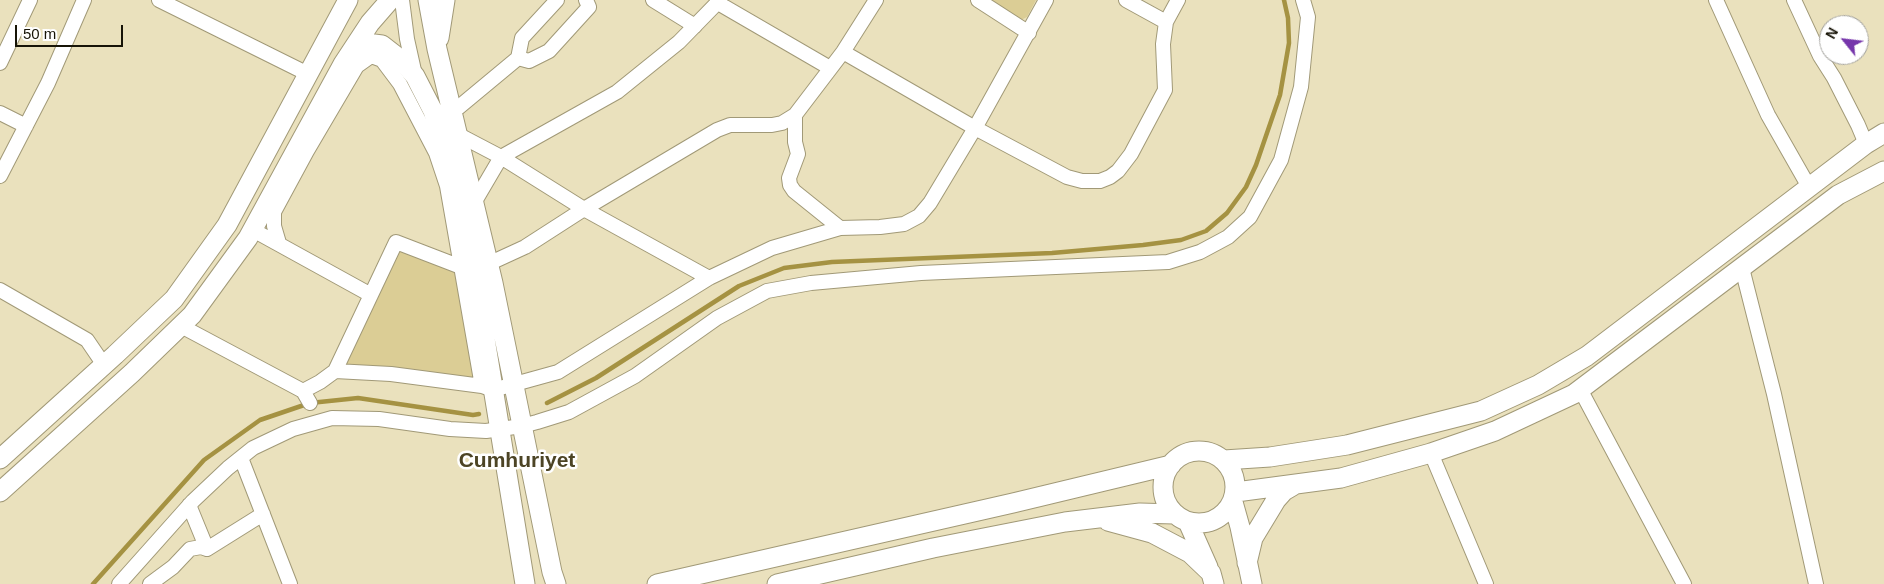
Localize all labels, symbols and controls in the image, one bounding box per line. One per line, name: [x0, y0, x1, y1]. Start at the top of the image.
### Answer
scale bar: [18, 15, 125, 47]
north arrow: [1819, 15, 1869, 65]
text: 50 m: [23, 25, 56, 42]
text: N: [1822, 25, 1841, 42]
district label: Cumhuriyet: [459, 448, 575, 474]

